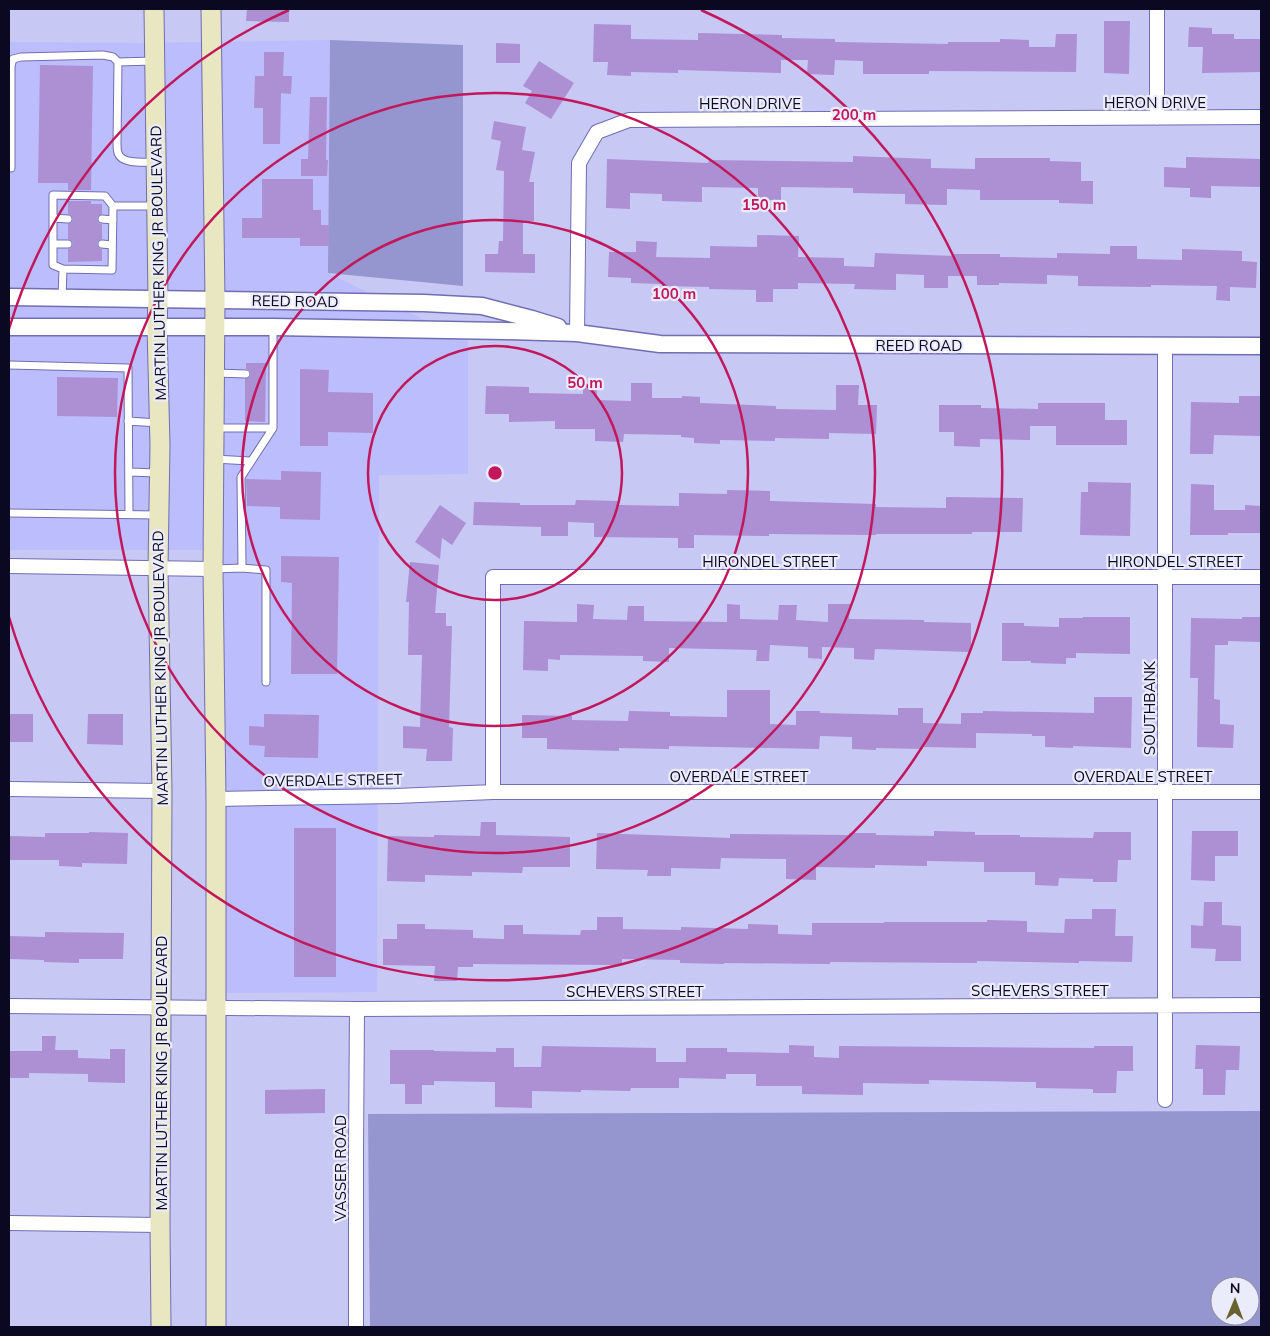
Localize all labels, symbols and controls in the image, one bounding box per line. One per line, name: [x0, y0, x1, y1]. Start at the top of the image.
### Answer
street label: HERON DRIVE: [1104, 93, 1206, 112]
street label: HERON DRIVE: [699, 94, 801, 113]
text: 200 m: [832, 105, 876, 124]
street label: MARTIN LUTHER KING JR BOULEVARD: [146, 125, 170, 401]
text: 150 m: [742, 195, 786, 214]
text: 100 m: [652, 284, 696, 303]
street label: REED ROAD: [251, 291, 339, 311]
street label: REED ROAD: [875, 336, 963, 355]
text: 50 m: [567, 373, 603, 392]
centre of rings: [486, 464, 504, 482]
street label: MARTIN LUTHER KING JR BOULEVARD: [148, 530, 172, 806]
street label: HIRONDEL STREET: [702, 552, 838, 571]
street label: HIRONDEL STREET: [1107, 552, 1243, 571]
street label: SOUTHBANK: [1140, 660, 1159, 755]
street label: OVERDALE STREET: [669, 767, 809, 786]
street label: OVERDALE STREET: [1073, 767, 1213, 786]
street label: OVERDALE STREET: [263, 769, 403, 791]
street label: MARTIN LUTHER KING JR BOULEVARD: [152, 935, 171, 1211]
street label: SCHEVERS STREET: [971, 981, 1109, 1000]
street label: SCHEVERS STREET: [566, 982, 704, 1001]
street label: VASSER ROAD: [331, 1115, 350, 1221]
north arrow: [1210, 1276, 1260, 1326]
text: N: [1230, 1279, 1241, 1297]

